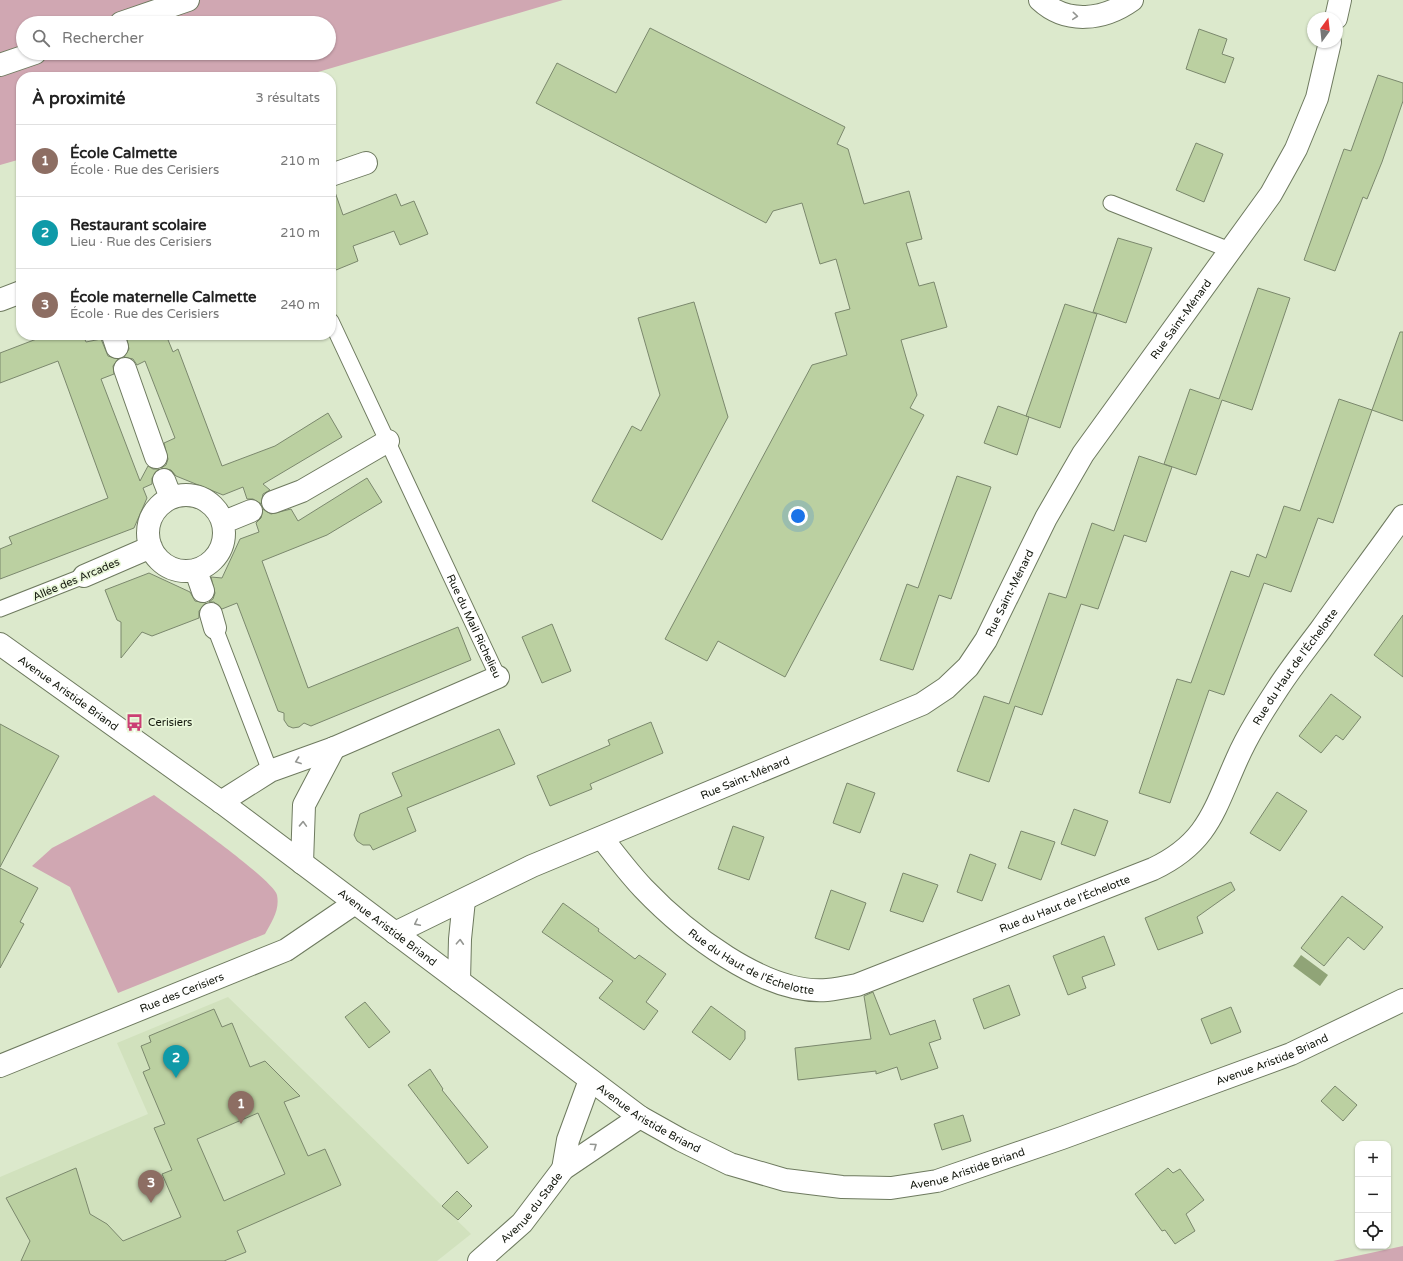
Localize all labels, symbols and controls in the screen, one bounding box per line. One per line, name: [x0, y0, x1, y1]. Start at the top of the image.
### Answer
one-way arrow: [1072, 11, 1078, 20]
north arrow: [1307, 12, 1343, 48]
search box: [16, 16, 336, 60]
icon: search: [30, 27, 52, 49]
text: Rechercher: [62, 29, 144, 47]
text: À proximité: [32, 88, 125, 109]
text: 3 résultats: [256, 90, 320, 106]
text: École Calmette: [70, 144, 177, 162]
text: 1: [41, 153, 49, 169]
text: 210 m: [280, 153, 320, 169]
text: École · Rue des Cerisiers: [70, 162, 219, 178]
text: Restaurant scolaire: [70, 216, 206, 234]
text: 2: [41, 225, 49, 241]
text: 210 m: [280, 225, 320, 241]
text: Lieu · Rue des Cerisiers: [70, 234, 212, 250]
street label: Rue Saint-Ménard: [1148, 277, 1214, 362]
text: École maternelle Calmette: [70, 288, 257, 306]
text: 3: [41, 297, 49, 313]
text: 240 m: [280, 297, 320, 313]
text: École · Rue des Cerisiers: [70, 306, 219, 322]
your location: [788, 506, 808, 526]
street label: Rue Saint-Ménard: [983, 547, 1036, 639]
street label: Allée des Arcades: [31, 555, 122, 604]
street label: Rue du Mail Richelieu: [444, 572, 504, 680]
street label: Rue du Haut de l'Échelotte: [1250, 606, 1341, 728]
street label: Avenue Aristide Briand: [15, 653, 121, 733]
bus stop icon: Cerisiers: [125, 712, 145, 732]
place label: Cerisiers: [148, 716, 192, 729]
street label: Rue Saint-Ménard: [699, 754, 792, 802]
one-way arrow: [294, 756, 301, 764]
one-way arrow: [299, 821, 307, 827]
street label: Rue du Haut de l'Échelotte: [997, 873, 1132, 936]
street label: Avenue Aristide Briand: [335, 886, 439, 969]
one-way arrow: [414, 918, 421, 925]
street label: Rue du Haut de l'Échelotte: [686, 926, 815, 997]
one-way arrow: [455, 939, 464, 945]
street label: Rue des Cerisiers: [138, 970, 226, 1016]
street label: Avenue Aristide Briand: [1214, 1031, 1330, 1088]
pin: 2: [163, 1045, 189, 1078]
street label: Avenue Aristide Briand: [594, 1081, 703, 1156]
pin: 1: [228, 1091, 254, 1124]
map controls: [1355, 1141, 1391, 1249]
button: +: [1355, 1141, 1391, 1177]
one-way arrow: [590, 1144, 597, 1151]
street label: Avenue Aristide Briand: [909, 1145, 1027, 1192]
pin: 3: [138, 1170, 164, 1203]
street label: Avenue du Stade: [498, 1170, 565, 1246]
button: −: [1355, 1177, 1391, 1213]
button: locate: [1355, 1213, 1391, 1249]

